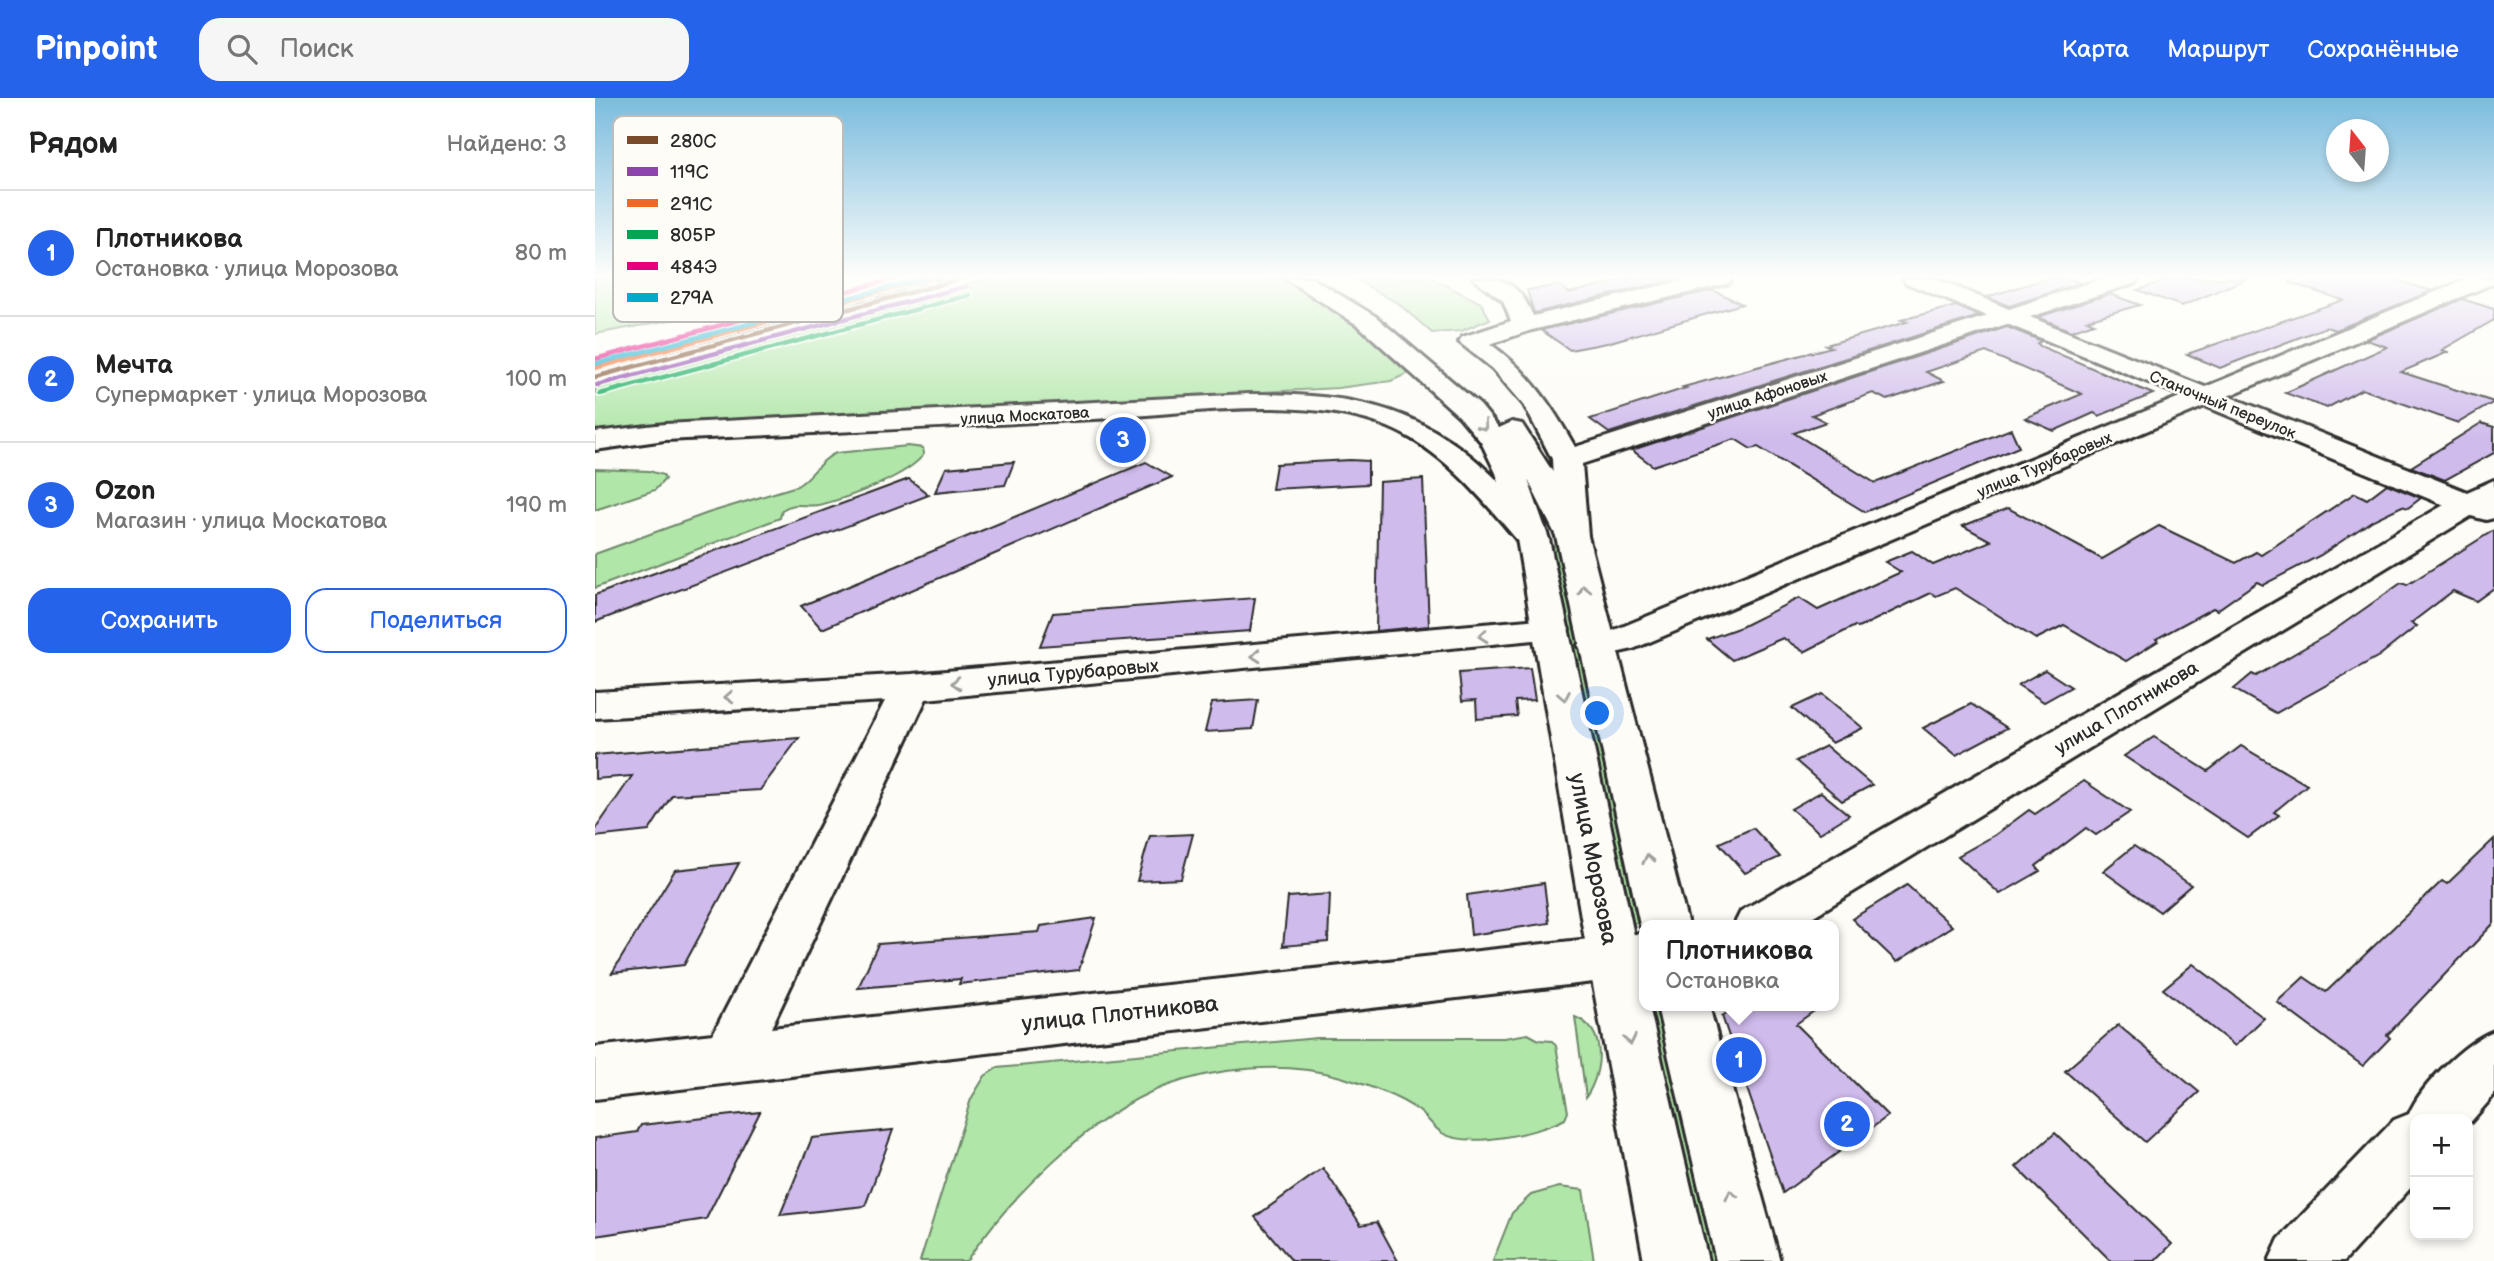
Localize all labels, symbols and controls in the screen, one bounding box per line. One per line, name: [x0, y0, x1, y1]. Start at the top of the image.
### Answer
search box: [199, 18, 689, 81]
text: Pinpoint: [35, 29, 157, 69]
icon: search: [223, 30, 261, 68]
text: Поиск: [279, 34, 354, 65]
text: Карта: [2062, 35, 2129, 64]
text: Маршрут: [2167, 35, 2269, 64]
text: Сохранённые: [2307, 35, 2459, 64]
legend: [613, 116, 843, 322]
north arrow: [2326, 119, 2389, 182]
text: Рядом: [28, 126, 118, 162]
text: Найдено: 3: [446, 130, 567, 158]
text: 280С: [670, 130, 716, 153]
text: 119С: [670, 161, 709, 184]
text: 291С: [670, 193, 713, 216]
text: Плотникова: [95, 224, 242, 255]
text: 805Р: [670, 224, 715, 247]
text: 1: [46, 239, 56, 267]
text: 80 m: [515, 239, 567, 267]
text: Остановка · улица Морозова: [95, 255, 399, 283]
text: 484Э: [670, 256, 717, 279]
text: 279А: [670, 287, 714, 310]
text: Мечта: [95, 350, 173, 381]
text: 2: [44, 365, 58, 393]
text: 100 m: [506, 365, 567, 393]
street label: улица Афоновых: [1705, 367, 1830, 424]
street label: Станочный переулок: [2146, 367, 2299, 444]
text: Супермаркет · улица Морозова: [95, 381, 427, 409]
street label: улица Москатова: [960, 404, 1091, 429]
pin: 3: [1100, 414, 1146, 466]
one-way arrow: [1475, 418, 1487, 431]
street label: улица Турубаровых: [1974, 428, 2115, 502]
text: Ozon: [95, 476, 156, 507]
text: 3: [44, 491, 58, 519]
text: 190 m: [506, 491, 567, 519]
text: Магазин · улица Москатова: [95, 507, 387, 535]
one-way arrow: [1578, 584, 1592, 596]
button: Сохранить: [28, 588, 291, 653]
button: Поделиться: [305, 588, 567, 653]
one-way arrow: [1477, 628, 1489, 643]
one-way arrow: [1250, 648, 1261, 663]
street label: улица Турубаровых: [987, 655, 1160, 692]
street label: улица Плотникова: [2051, 656, 2203, 760]
one-way arrow: [951, 675, 962, 690]
one-way arrow: [724, 689, 735, 704]
one-way arrow: [1555, 690, 1570, 702]
your location: [1580, 696, 1614, 730]
street label: улица Морозова: [1563, 771, 1623, 948]
one-way arrow: [1642, 853, 1656, 865]
popup: [1639, 920, 1839, 1011]
text: Плотникова: [1665, 936, 1813, 967]
text: Остановка: [1665, 967, 1780, 995]
street label: улица Плотникова: [1020, 990, 1220, 1038]
one-way arrow: [1622, 1034, 1637, 1046]
pin: 1: [1716, 1034, 1762, 1086]
pin: 2: [1824, 1098, 1870, 1150]
map controls: [2410, 1114, 2473, 1240]
button: +: [2410, 1114, 2473, 1177]
button: −: [2410, 1177, 2473, 1240]
one-way arrow: [1725, 1189, 1739, 1201]

